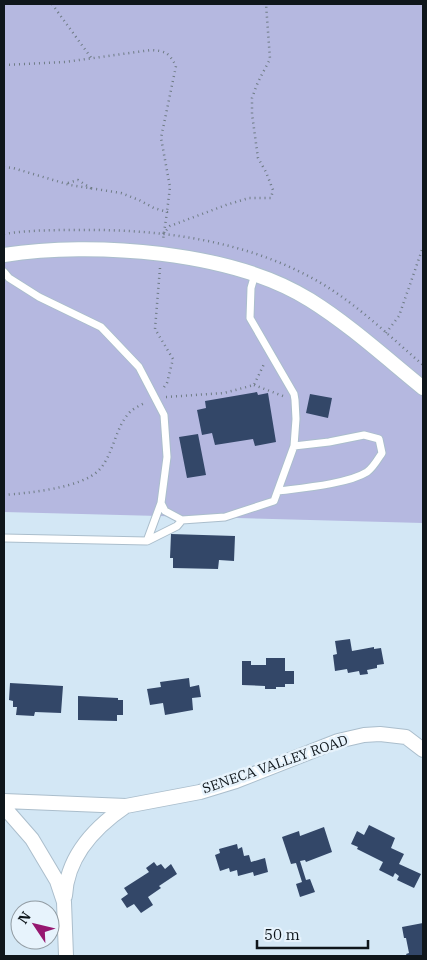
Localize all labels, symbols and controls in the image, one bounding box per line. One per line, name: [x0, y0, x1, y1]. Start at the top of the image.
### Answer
street label: SENECA VALLEY ROAD: [200, 731, 350, 797]
north arrow: [10, 900, 60, 950]
text: N: [14, 908, 35, 927]
scale bar: [257, 918, 368, 950]
text: 50 m: [264, 925, 300, 944]

